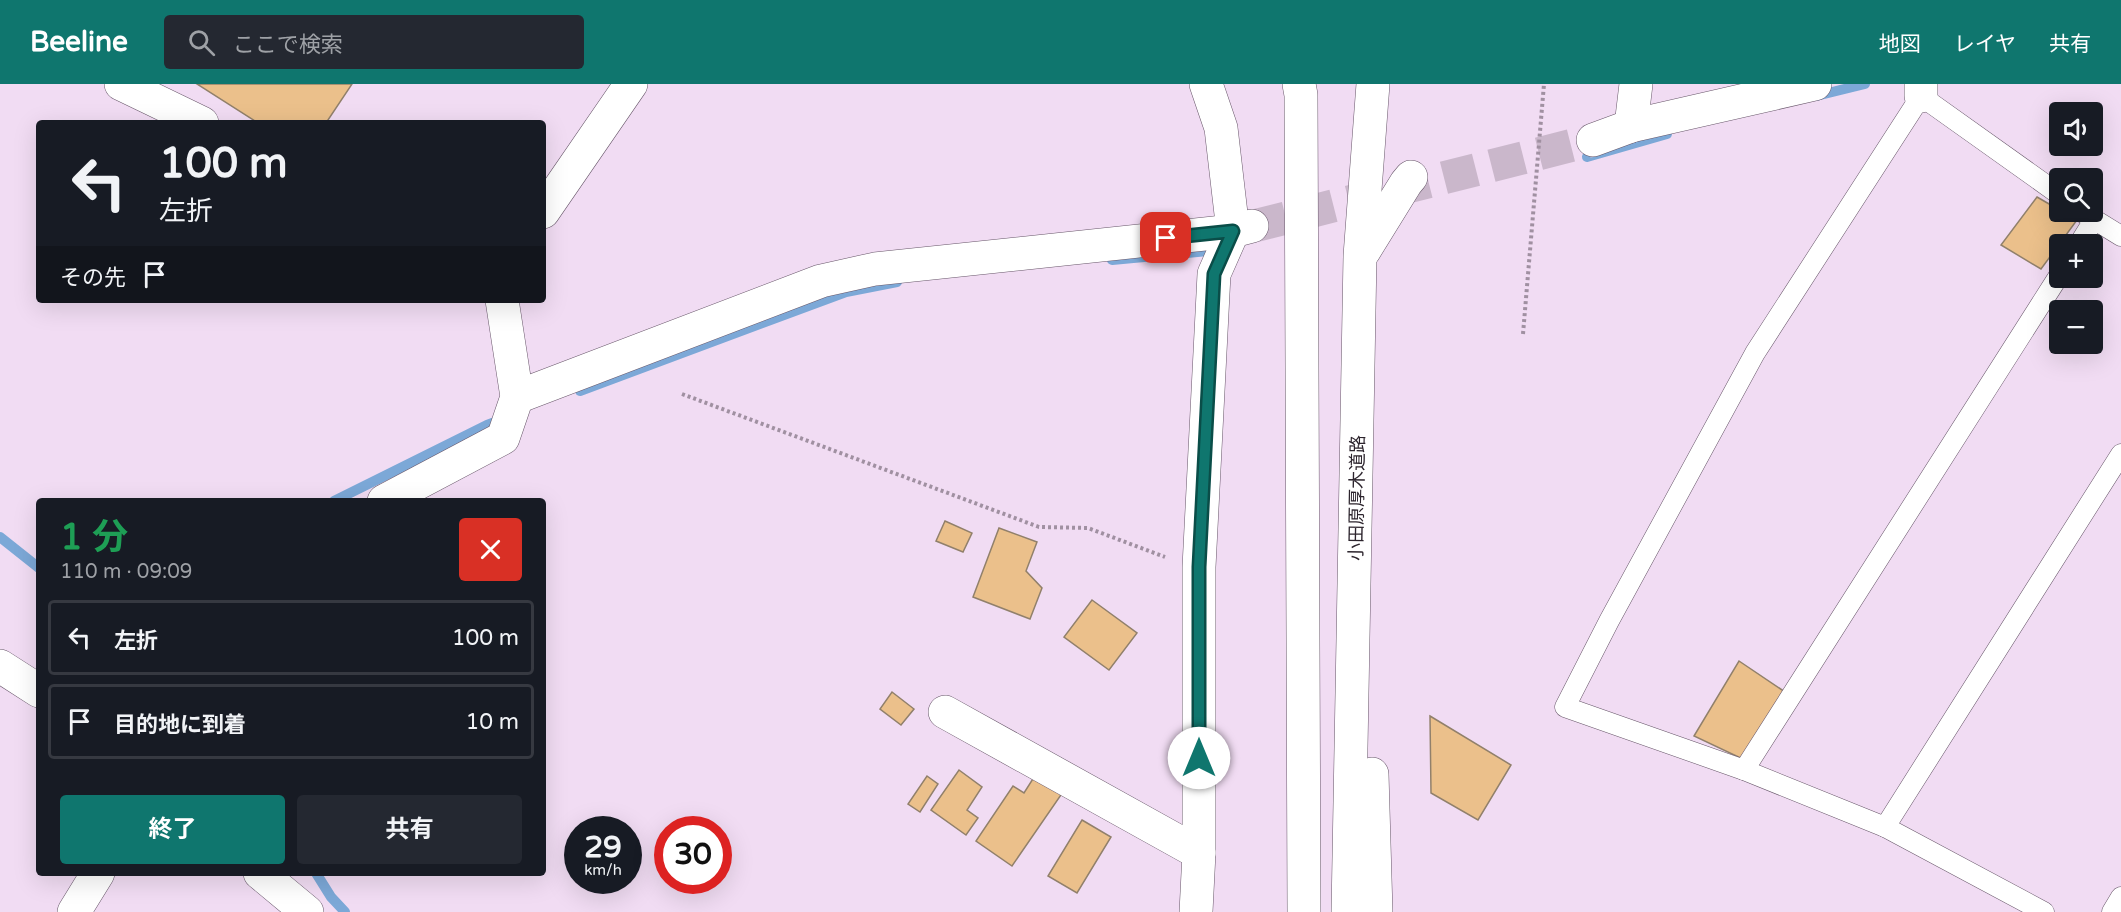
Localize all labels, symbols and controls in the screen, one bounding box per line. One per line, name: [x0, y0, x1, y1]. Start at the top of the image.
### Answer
search box: [164, 15, 584, 69]
text: Beeline: [30, 25, 128, 59]
icon: search: [185, 26, 218, 59]
text: ここで検索: [233, 32, 343, 58]
text: 地図: [1879, 32, 1921, 57]
text: レイヤ: [1954, 32, 2016, 57]
text: 共有: [2049, 32, 2091, 57]
map controls: [2049, 102, 2103, 354]
button: sound: [2049, 102, 2103, 156]
text: 100 m: [159, 138, 288, 189]
icon: left: [60, 144, 138, 222]
button: search: [2049, 168, 2103, 222]
text: 左折: [159, 195, 213, 228]
pin: [1140, 212, 1191, 263]
icon: arrive: [1149, 221, 1182, 254]
button: +: [2049, 234, 2103, 288]
icon: arrive: [138, 258, 171, 291]
text: その先: [60, 265, 126, 291]
button: −: [2049, 300, 2103, 354]
street label: 小田原厚木道路: [1345, 435, 1369, 561]
text: 1 分: [60, 516, 128, 559]
button: close: [459, 518, 522, 581]
text: 110 m · 09:09: [60, 560, 192, 584]
icon: left: [63, 621, 96, 654]
text: 100 m: [452, 625, 519, 651]
text: 左折: [114, 628, 158, 654]
icon: arrive: [63, 705, 96, 738]
text: 10 m: [465, 709, 519, 735]
text: 目的地に到着: [114, 712, 246, 738]
position arrow: [1167, 726, 1231, 790]
button: 終了: [60, 795, 285, 864]
button: 共有: [297, 795, 522, 864]
speed limit sign: 30: [654, 816, 732, 894]
text: 29: [584, 829, 622, 866]
text: km/h: [584, 861, 622, 879]

